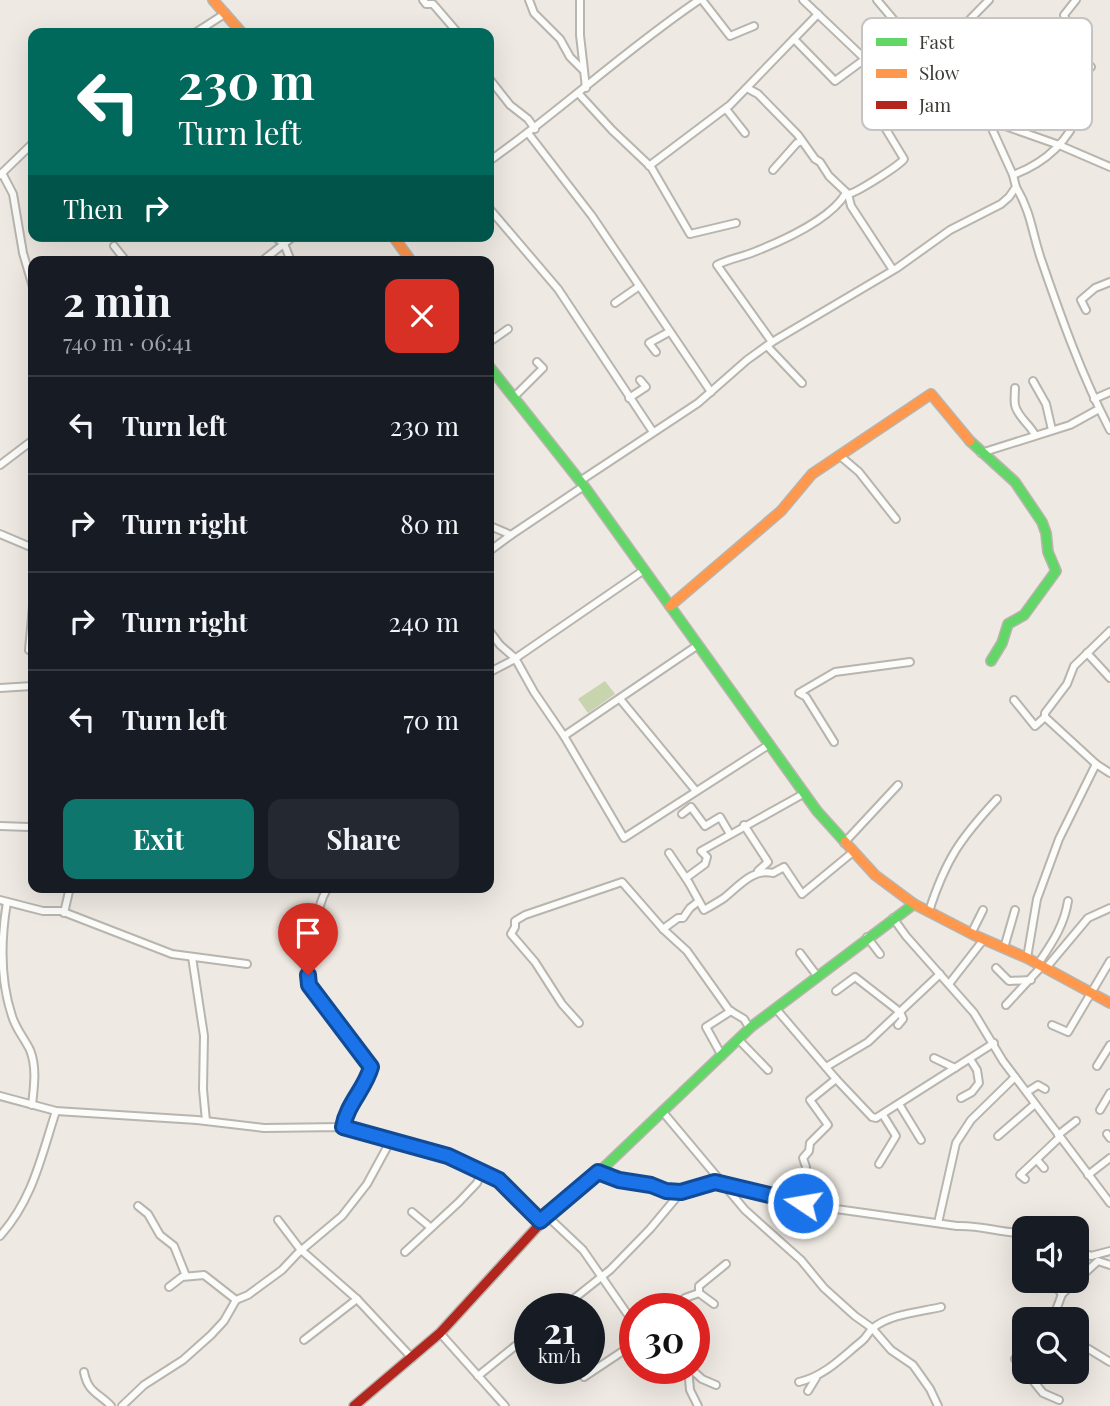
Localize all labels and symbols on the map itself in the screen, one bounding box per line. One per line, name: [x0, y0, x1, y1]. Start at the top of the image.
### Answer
legend: [862, 18, 1092, 130]
text: Fast: [919, 28, 955, 54]
text: Slow: [919, 59, 960, 85]
text: Jam: [918, 91, 951, 117]
pin: [278, 903, 338, 975]
position arrow: [766, 1166, 840, 1240]
speed limit sign: 30: [619, 1293, 710, 1384]

